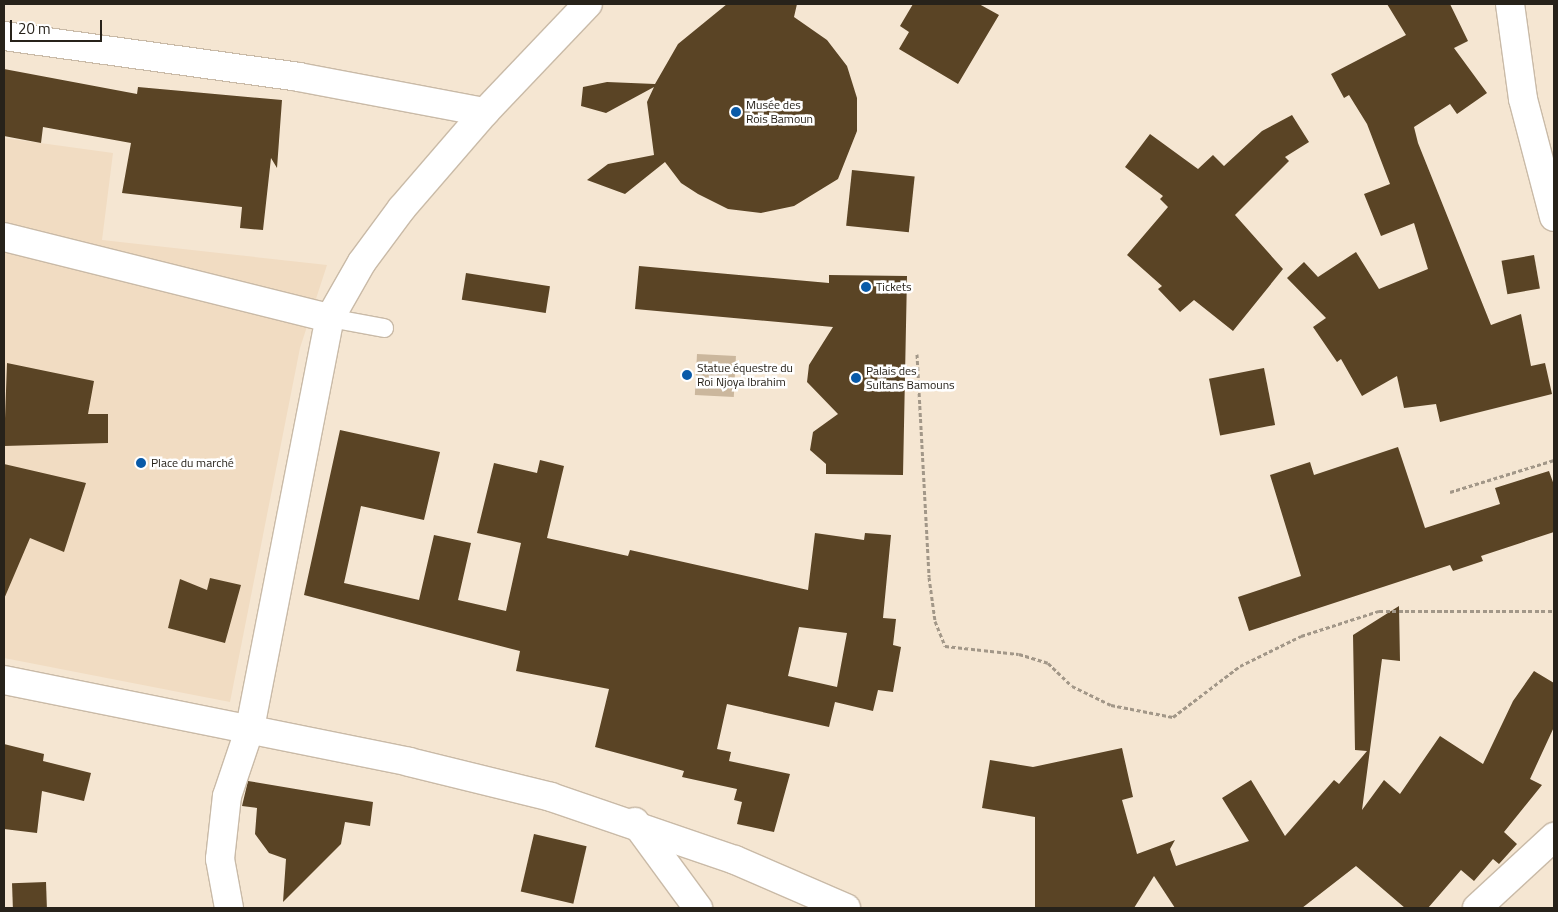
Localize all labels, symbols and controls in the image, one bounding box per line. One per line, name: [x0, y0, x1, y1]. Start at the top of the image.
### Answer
scale bar: [12, 10, 105, 42]
text: 20 m: [18, 17, 51, 40]
place label: Musée des Rois Bamoun: [746, 98, 813, 126]
marker: Musée des Rois Bamoun: [730, 106, 742, 118]
place label: Tickets: [876, 280, 912, 294]
marker: Tickets: [860, 281, 872, 293]
place label: Statue équestre du Roi Njoya Ibrahim: [697, 361, 793, 389]
place label: Palais des Sultans Bamouns: [866, 364, 955, 392]
marker: Statue équestre du Roi Njoya Ibrahim: [681, 369, 693, 381]
marker: Palais des Sultans Bamouns: [850, 372, 862, 384]
place label: Place du marché: [151, 456, 234, 470]
marker: Place du marché: [135, 457, 147, 469]

